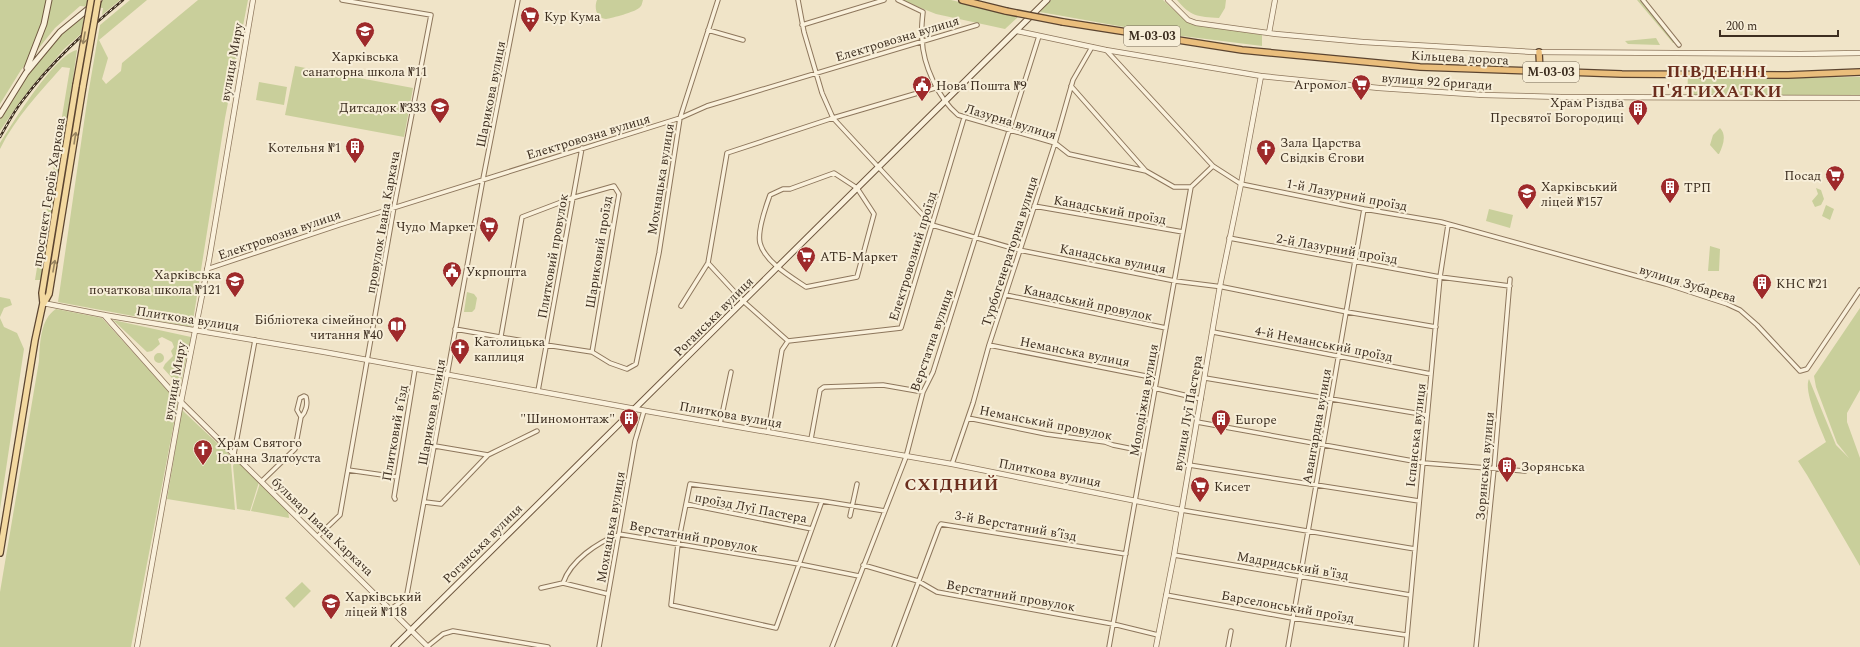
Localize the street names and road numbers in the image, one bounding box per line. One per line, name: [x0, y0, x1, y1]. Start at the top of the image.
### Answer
street label: Електровозна вулиця: [833, 11, 962, 67]
street label: вулиця Миру: [215, 21, 249, 103]
road number: М-03-03: [1124, 26, 1180, 46]
street label: Шарикова вулиця: [471, 39, 511, 149]
street label: Кільцева дорога: [1411, 45, 1510, 71]
road number: М-03-03: [1523, 62, 1579, 82]
street label: вулиця 92 бригади: [1381, 68, 1493, 96]
street label: Лазурна вулиця: [962, 99, 1059, 145]
street label: Електровозна вулиця: [524, 109, 653, 165]
street label: проспект Героїв Харкова: [27, 115, 71, 268]
street label: Мохнацька вулиця: [642, 122, 680, 236]
street label: провулок Івана Каркача: [361, 149, 406, 295]
street label: 1-й Лазурний проїзд: [1284, 173, 1409, 217]
street label: Турбогенераторна вулиця: [976, 174, 1044, 329]
street label: Електровозний проїзд: [884, 189, 942, 324]
street label: Канадський проїзд: [1052, 190, 1168, 230]
street label: Плитковий провулок: [532, 192, 574, 320]
street label: Шариковий проїзд: [580, 194, 618, 310]
street label: Електровозна вулиця: [215, 205, 343, 265]
street label: 2-й Лазурний проїзд: [1274, 228, 1399, 270]
street label: Канадська вулиця: [1058, 239, 1168, 279]
street label: вулиця Зубарєва: [1637, 260, 1739, 308]
street label: Роганська вулиця: [669, 272, 758, 361]
street label: Канадський провулок: [1021, 280, 1154, 326]
street label: Верстатна вулиця: [905, 286, 959, 394]
street label: Плиткова вулиця: [135, 301, 241, 337]
street label: 4-й Неманський проїзд: [1253, 321, 1395, 367]
street label: Неманська вулиця: [1018, 332, 1132, 372]
street label: вулиця Миру: [158, 340, 192, 422]
street label: Молодіжна вулиця: [1124, 342, 1164, 458]
street label: вулиця Луї Пастера: [1168, 353, 1208, 473]
street label: Шарикова вулиця: [413, 357, 451, 467]
street label: Авангардна вулиця: [1297, 367, 1337, 485]
street label: Іспанська вулиця: [1401, 382, 1431, 488]
street label: Плитковий в’їзд: [377, 383, 413, 483]
street label: Плиткова вулиця: [678, 396, 784, 434]
street label: Неманський провулок: [978, 400, 1114, 446]
street label: Зорянська вулиця: [1470, 411, 1500, 521]
street label: Плиткова вулиця: [997, 453, 1103, 493]
street label: Мохнацька вулиця: [591, 470, 631, 585]
street label: бульвар Івана Каркача: [266, 472, 379, 582]
street label: проїзд Луї Пастера: [693, 487, 809, 529]
street label: Роганська вулиця: [438, 499, 527, 588]
street label: 3-й Верстатний в’їзд: [953, 505, 1078, 547]
street label: Верстатний провулок: [628, 516, 760, 558]
street label: Мадридський в'їзд: [1235, 546, 1350, 586]
street label: Верстатний провулок: [945, 575, 1077, 617]
street label: Барселонський проїзд: [1220, 585, 1356, 629]

